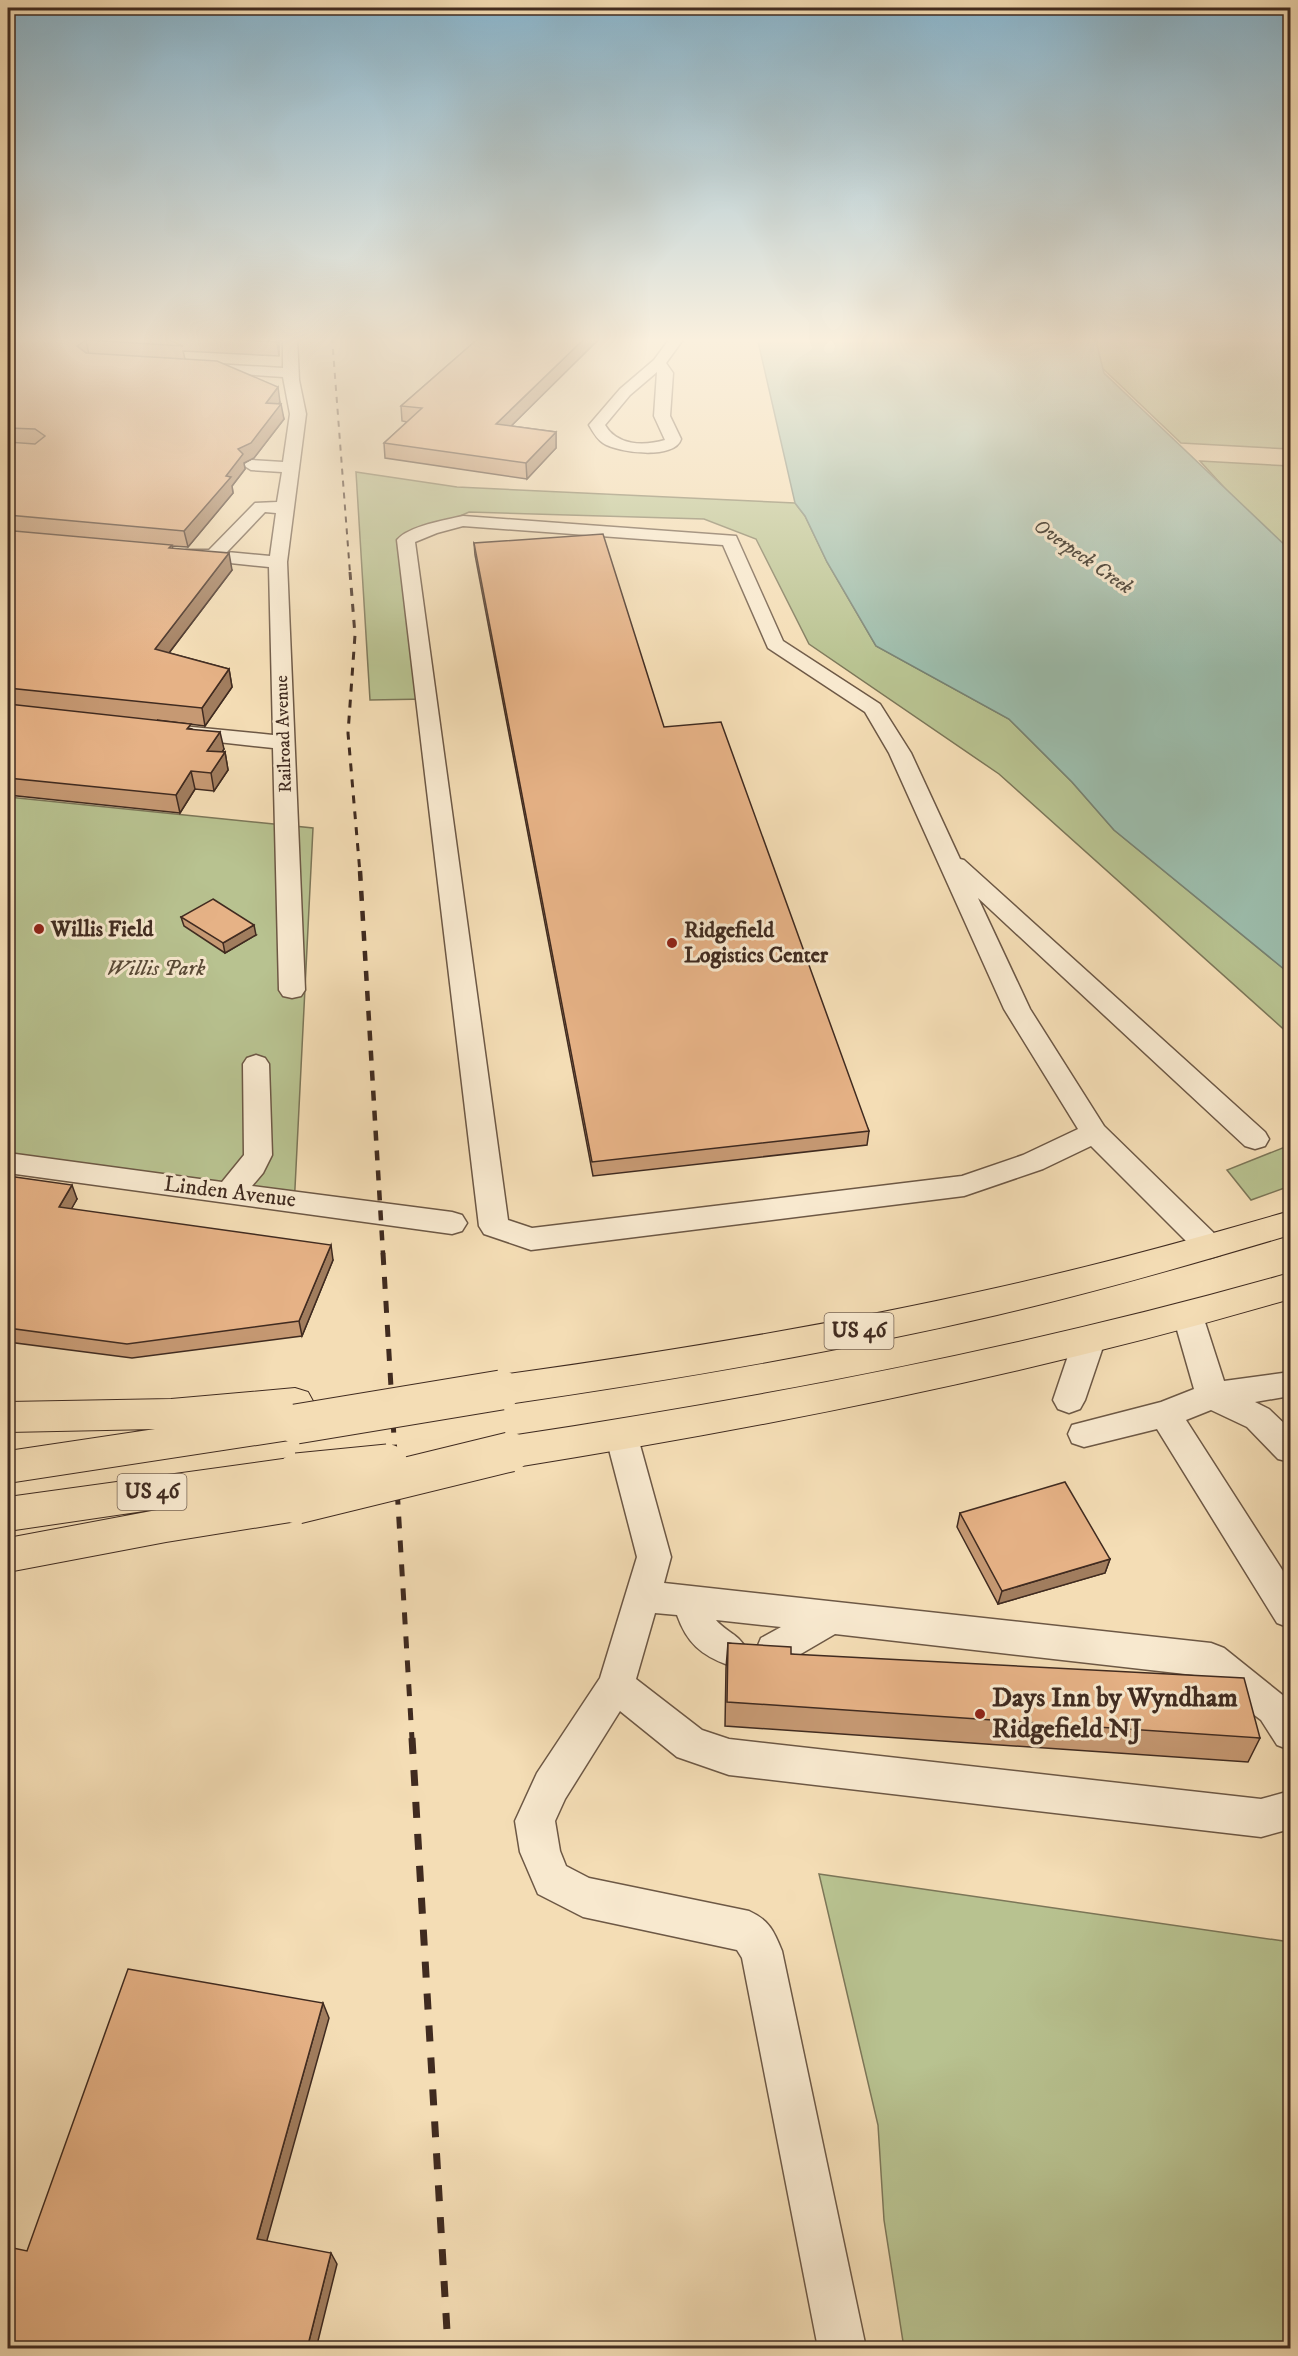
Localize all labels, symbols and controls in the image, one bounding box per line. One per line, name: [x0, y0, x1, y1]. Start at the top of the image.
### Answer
water label: Overpeck Creek: [1029, 514, 1138, 601]
street label: Railroad Avenue: [271, 675, 297, 793]
place label: Willis Field: [50, 916, 155, 943]
place label: Ridgefield Logistics Center: [684, 917, 829, 969]
marker: Willis Field: [32, 922, 46, 936]
marker: Ridgefield Logistics Center: [665, 936, 679, 950]
park label: Willis Park: [106, 955, 206, 982]
street label: Linden Avenue: [163, 1171, 297, 1213]
road number: US 46: [824, 1313, 894, 1349]
road number: US 46: [118, 1474, 186, 1510]
place label: Days Inn by Wyndham Ridgefield NJ: [992, 1681, 1238, 1746]
marker: Days Inn by Wyndham Ridgefield NJ: [973, 1707, 987, 1721]

